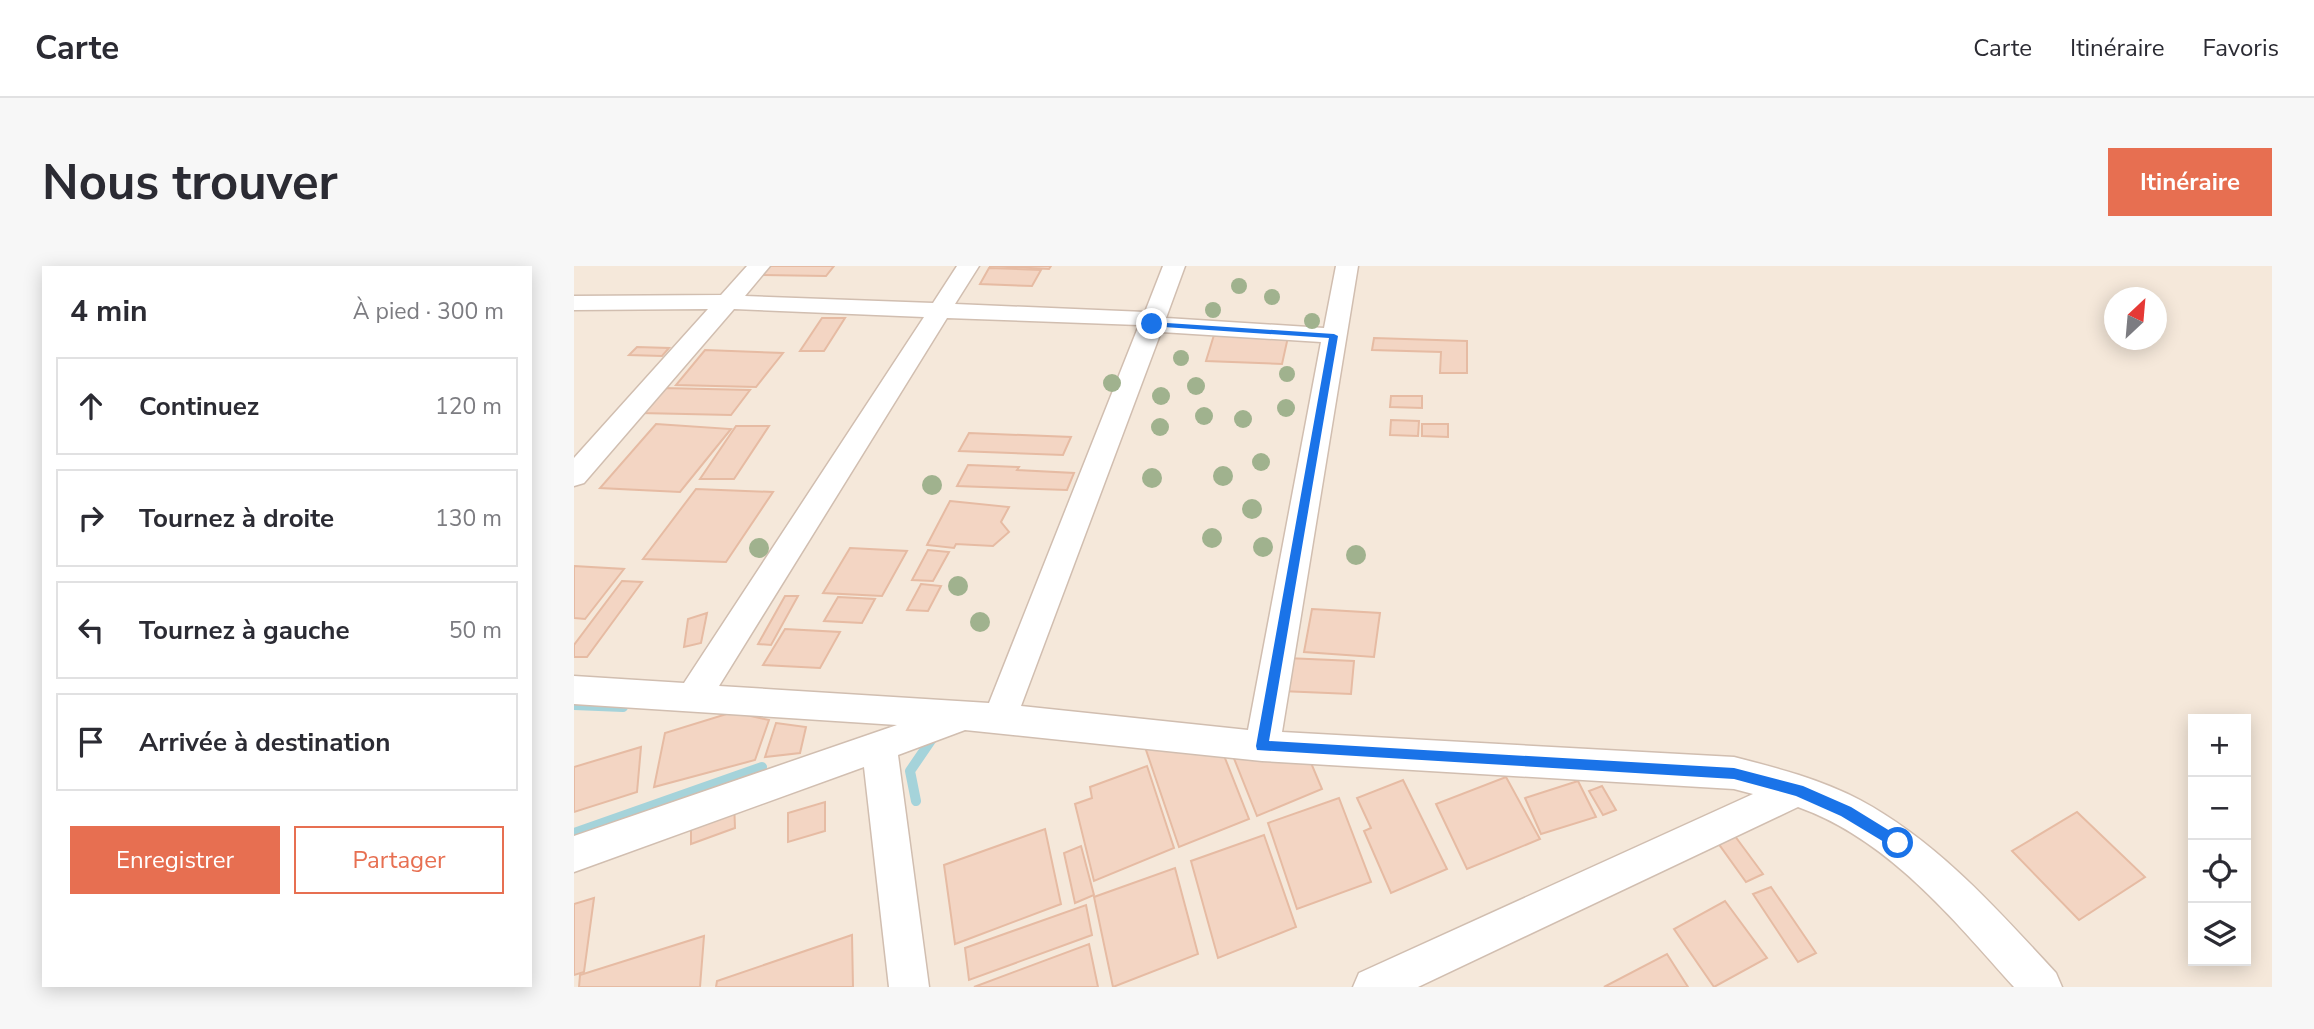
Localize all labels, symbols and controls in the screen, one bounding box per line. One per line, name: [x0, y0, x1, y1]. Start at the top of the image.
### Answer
text: Carte: [35, 26, 119, 71]
text: Carte: [1973, 32, 2032, 64]
text: Itinéraire: [2070, 32, 2164, 64]
text: Favoris: [2202, 32, 2279, 64]
button: Itinéraire: [2108, 148, 2272, 216]
text: Nous trouver: [42, 149, 338, 216]
north arrow: [2104, 287, 2167, 350]
text: 4 min: [70, 291, 148, 332]
text: À pied · 300 m: [353, 296, 504, 327]
route end: [1136, 308, 1167, 339]
icon: ahead: [72, 387, 110, 425]
text: Continuez: [139, 389, 259, 424]
text: 120 m: [435, 391, 502, 422]
icon: right: [72, 499, 110, 537]
text: Tournez à droite: [139, 501, 334, 536]
text: 130 m: [435, 503, 502, 534]
icon: left: [72, 611, 110, 649]
text: Tournez à gauche: [139, 613, 350, 648]
text: 50 m: [449, 615, 502, 646]
map controls: [2188, 714, 2251, 966]
button: +: [2188, 714, 2251, 777]
icon: arrive: [72, 723, 110, 761]
text: Arrivée à destination: [139, 725, 390, 760]
button: −: [2188, 777, 2251, 840]
button: Enregistrer: [70, 826, 280, 894]
button: Partager: [294, 826, 504, 894]
route start: [1882, 827, 1913, 858]
button: locate: [2188, 840, 2251, 903]
button: layers: [2188, 903, 2251, 966]

